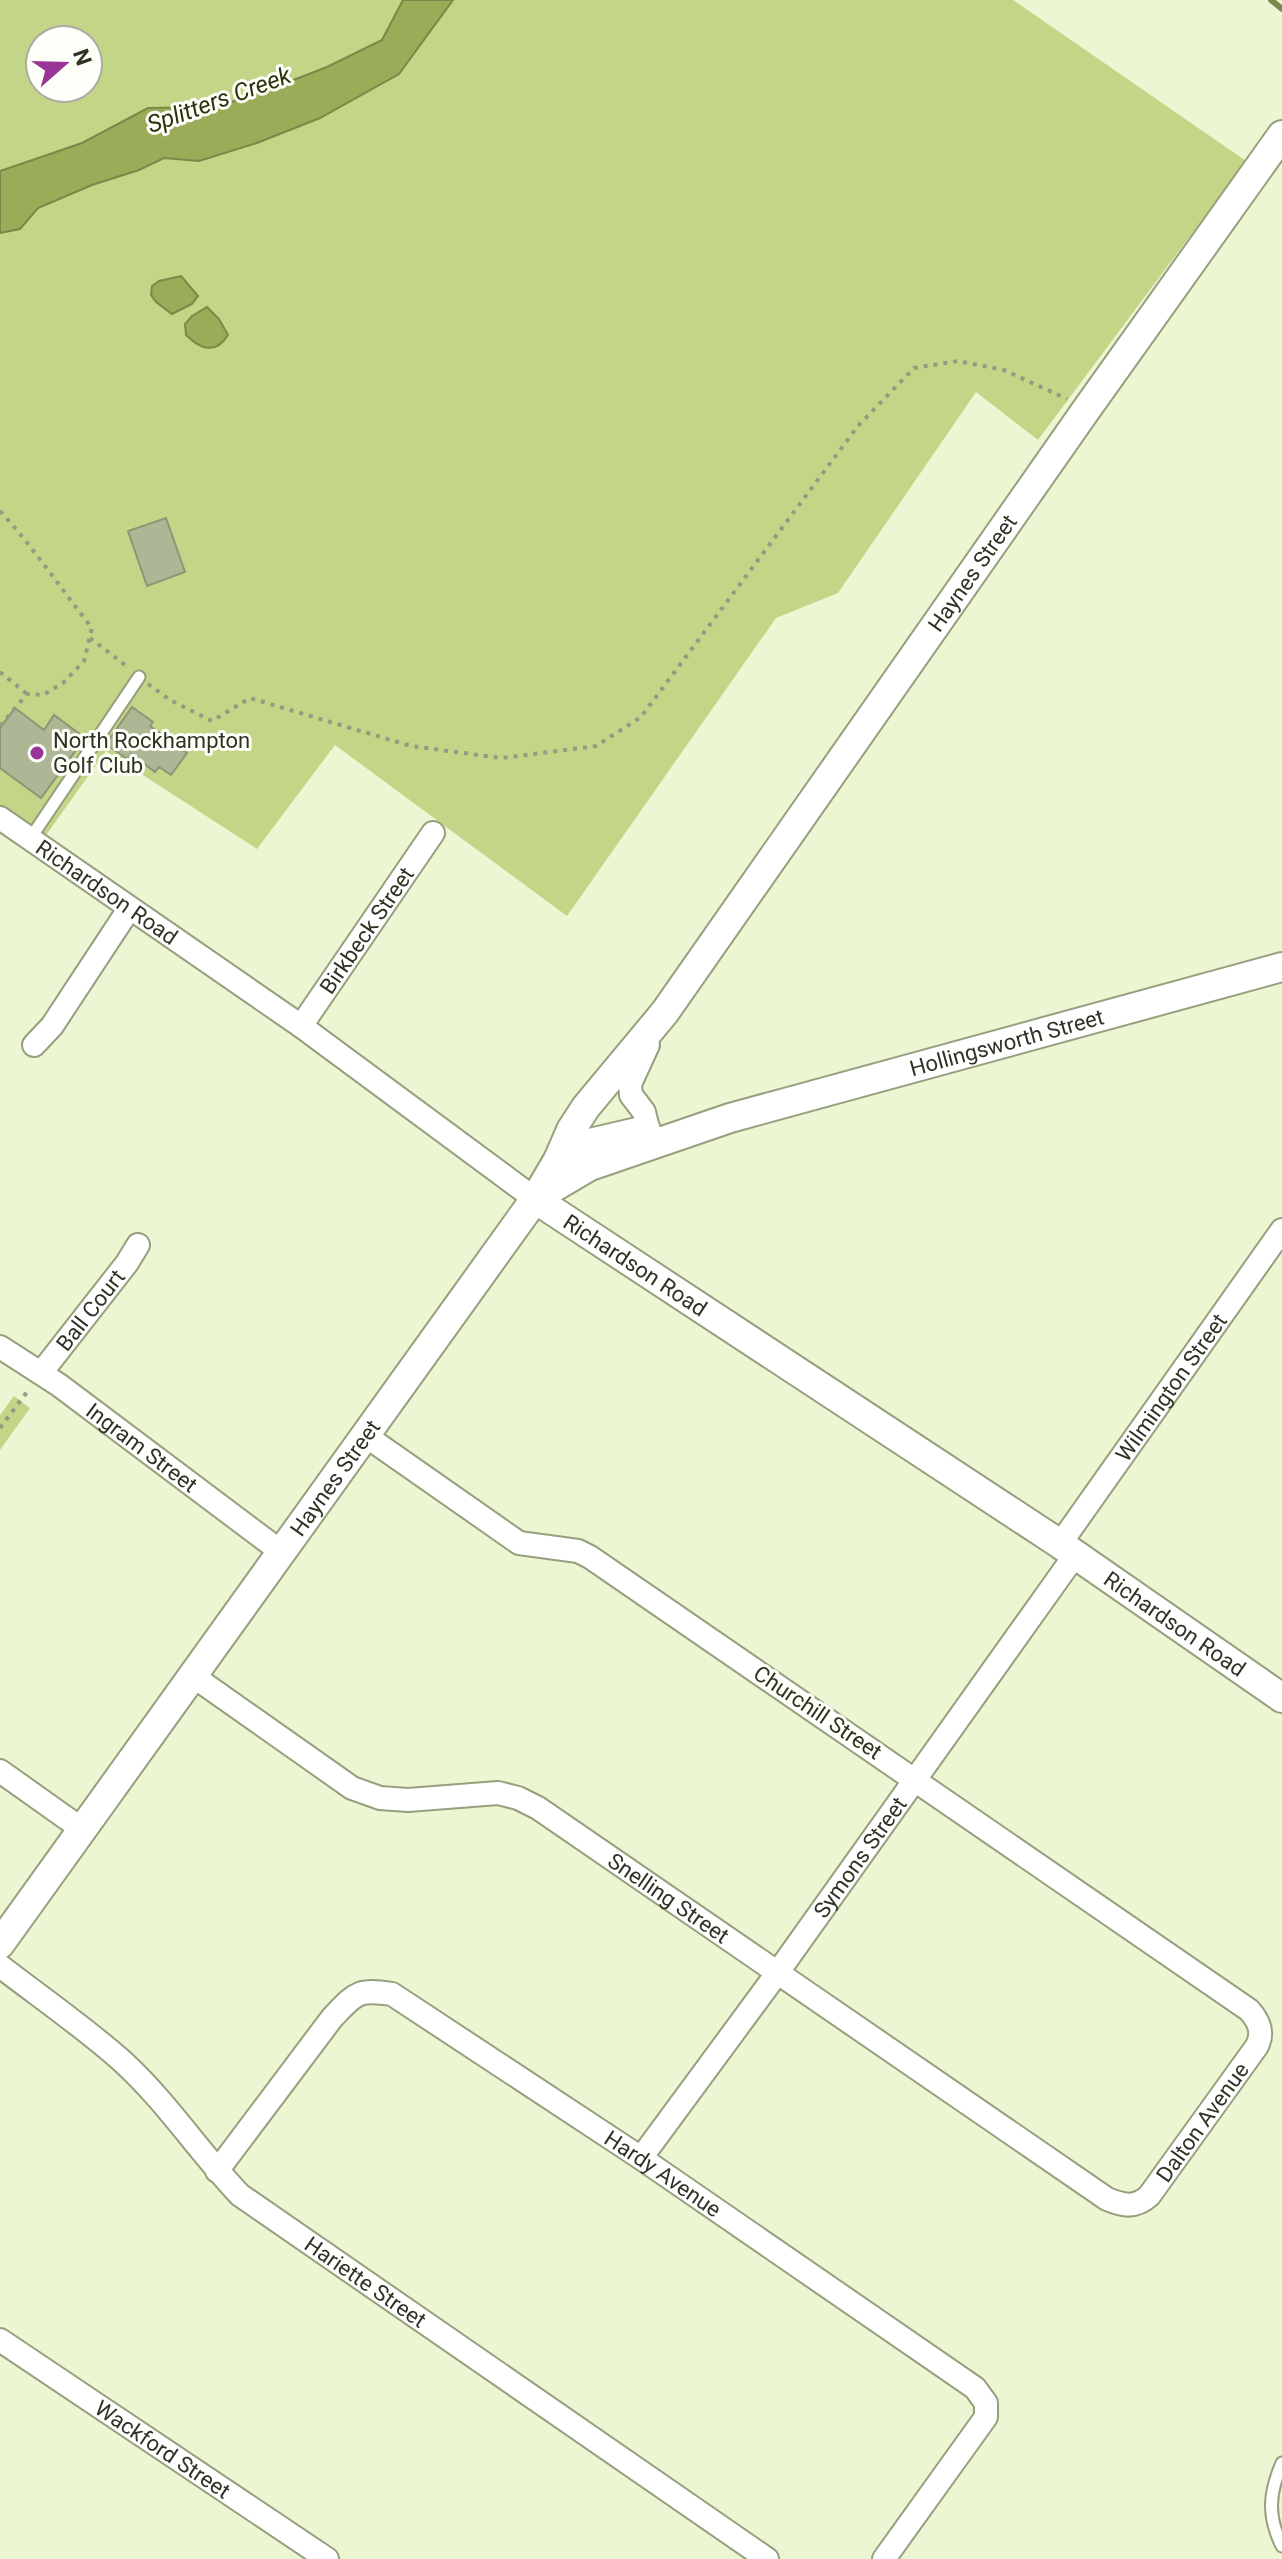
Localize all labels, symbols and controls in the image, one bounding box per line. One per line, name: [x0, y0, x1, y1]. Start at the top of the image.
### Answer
north arrow: [24, 24, 104, 104]
text: N: [68, 46, 97, 69]
water label: Splitters Creek: [143, 61, 296, 139]
street label: Haynes Street: [923, 510, 1022, 636]
place label: North Rockhampton Golf Club: [53, 728, 250, 778]
marker: North Rockhampton Golf Club: [28, 744, 46, 762]
street label: Richardson Road: [31, 835, 182, 950]
street label: Birkbeck Street: [315, 862, 419, 999]
street label: Hollingsworth Street: [907, 1004, 1107, 1081]
street label: Richardson Road: [559, 1209, 711, 1321]
street label: Ball Court: [51, 1265, 130, 1356]
street label: Wilmington Street: [1111, 1309, 1232, 1466]
street label: Ingram Street: [81, 1398, 202, 1497]
street label: Haynes Street: [285, 1415, 385, 1541]
street label: Richardson Road: [1099, 1566, 1250, 1682]
street label: Churchill Street: [749, 1660, 886, 1764]
street label: Symons Street: [809, 1792, 912, 1923]
street label: Snelling Street: [603, 1848, 734, 1948]
street label: Dalton Avenue: [1151, 2058, 1254, 2187]
street label: Hardy Avenue: [600, 2126, 726, 2222]
street label: Hariette Street: [300, 2232, 431, 2333]
street label: Wackford Street: [90, 2395, 235, 2504]

